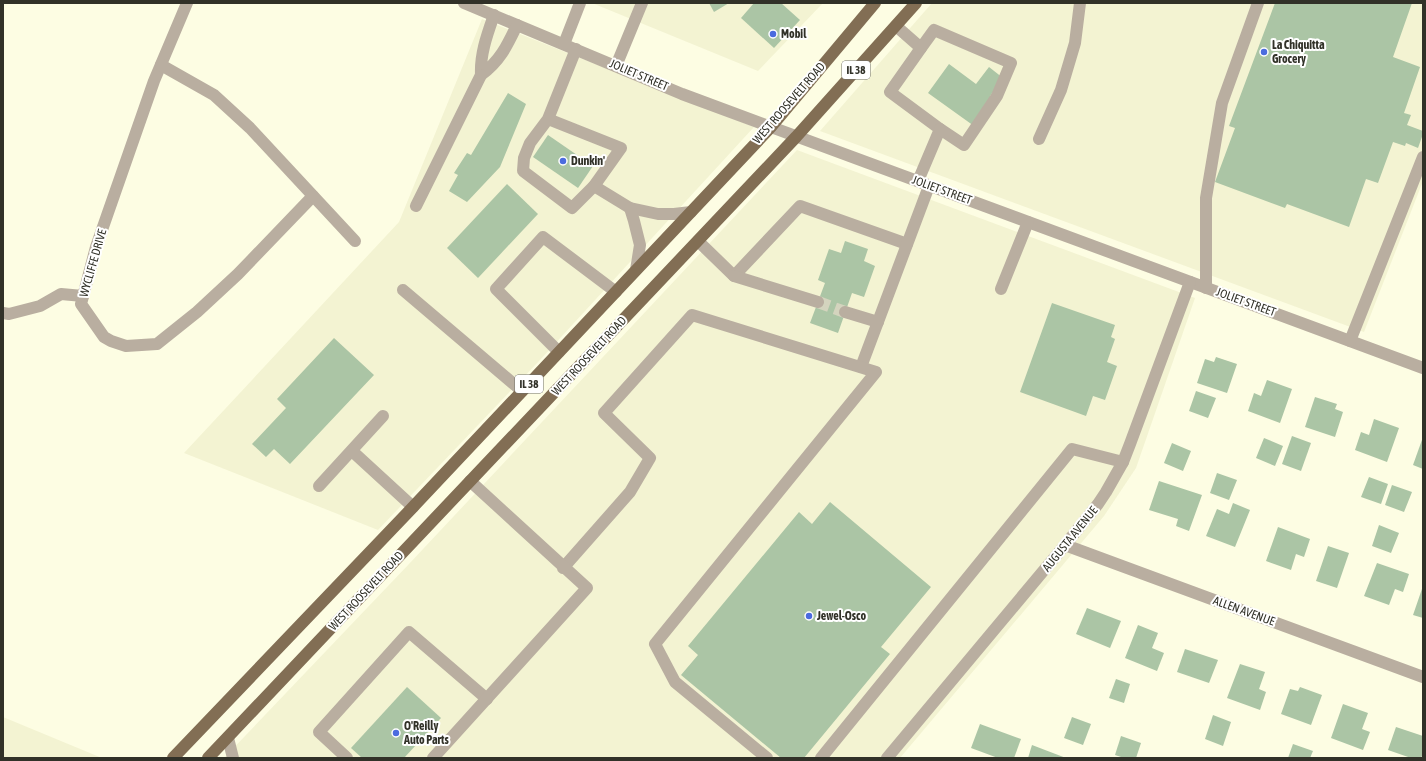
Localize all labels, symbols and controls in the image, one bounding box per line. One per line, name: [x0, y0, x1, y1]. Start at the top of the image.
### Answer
place label: Mobil: [781, 27, 807, 41]
marker: Mobil: [768, 29, 778, 39]
place label: La Chiquitta Grocery: [1272, 38, 1325, 66]
marker: La Chiquitta Grocery: [1259, 47, 1269, 57]
street label: JOLIET STREET: [608, 56, 671, 94]
street label: WEST ROOSEVELT ROAD: [750, 59, 828, 146]
road number: IL 38: [842, 61, 870, 79]
place label: Dunkin': [571, 154, 605, 168]
marker: Dunkin': [558, 156, 568, 166]
street label: JOLIET STREET: [910, 173, 974, 207]
street label: WYCLIFFE DRIVE: [77, 227, 109, 299]
street label: JOLIET STREET: [1214, 285, 1278, 319]
street label: WEST ROOSEVELT ROAD: [549, 313, 629, 398]
road number: IL 38: [515, 375, 543, 393]
street label: AUGUSTA AVENUE: [1039, 504, 1101, 574]
street label: WEST ROOSEVELT ROAD: [326, 548, 406, 633]
street label: ALLEN AVENUE: [1211, 593, 1277, 629]
place label: Jewel-Osco: [816, 609, 867, 623]
marker: Jewel-Osco: [804, 611, 814, 621]
place label: O'Reilly Auto Parts: [403, 719, 449, 747]
marker: O'Reilly Auto Parts: [391, 728, 401, 738]

